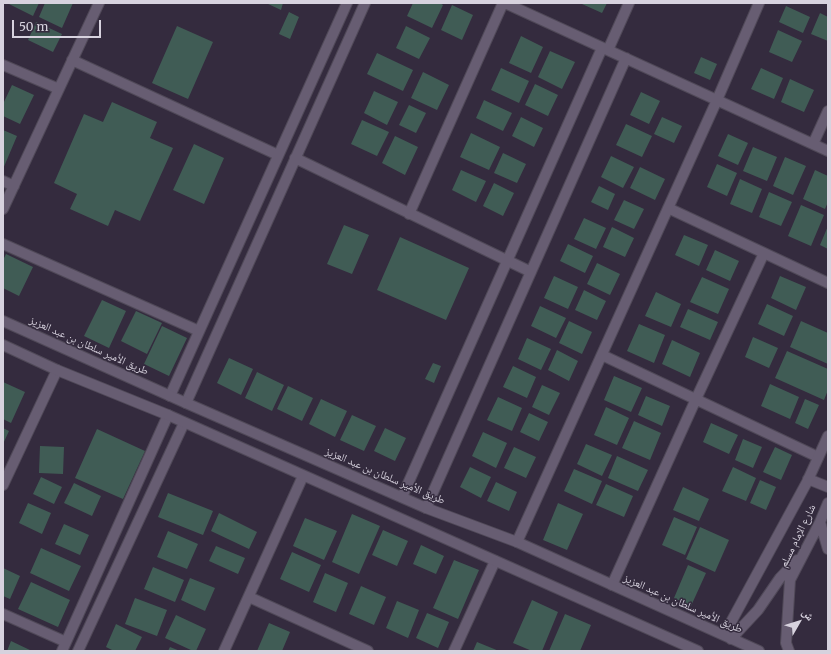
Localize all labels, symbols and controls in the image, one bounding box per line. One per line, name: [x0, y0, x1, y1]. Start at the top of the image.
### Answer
scale bar: [14, 12, 103, 38]
text: 50 m: [19, 19, 48, 34]
street label: طريق الأمير سلطان بن عبد العزيز: [27, 314, 151, 378]
street label: طريق الأمير سلطان بن عبد العزيز: [323, 445, 447, 507]
street label: شارع الإمام مسلم: [777, 502, 819, 570]
street label: طريق الأمير سلطان بن عبد العزيز: [621, 572, 745, 636]
north arrow: [779, 602, 819, 642]
text: ش: [799, 606, 817, 623]

